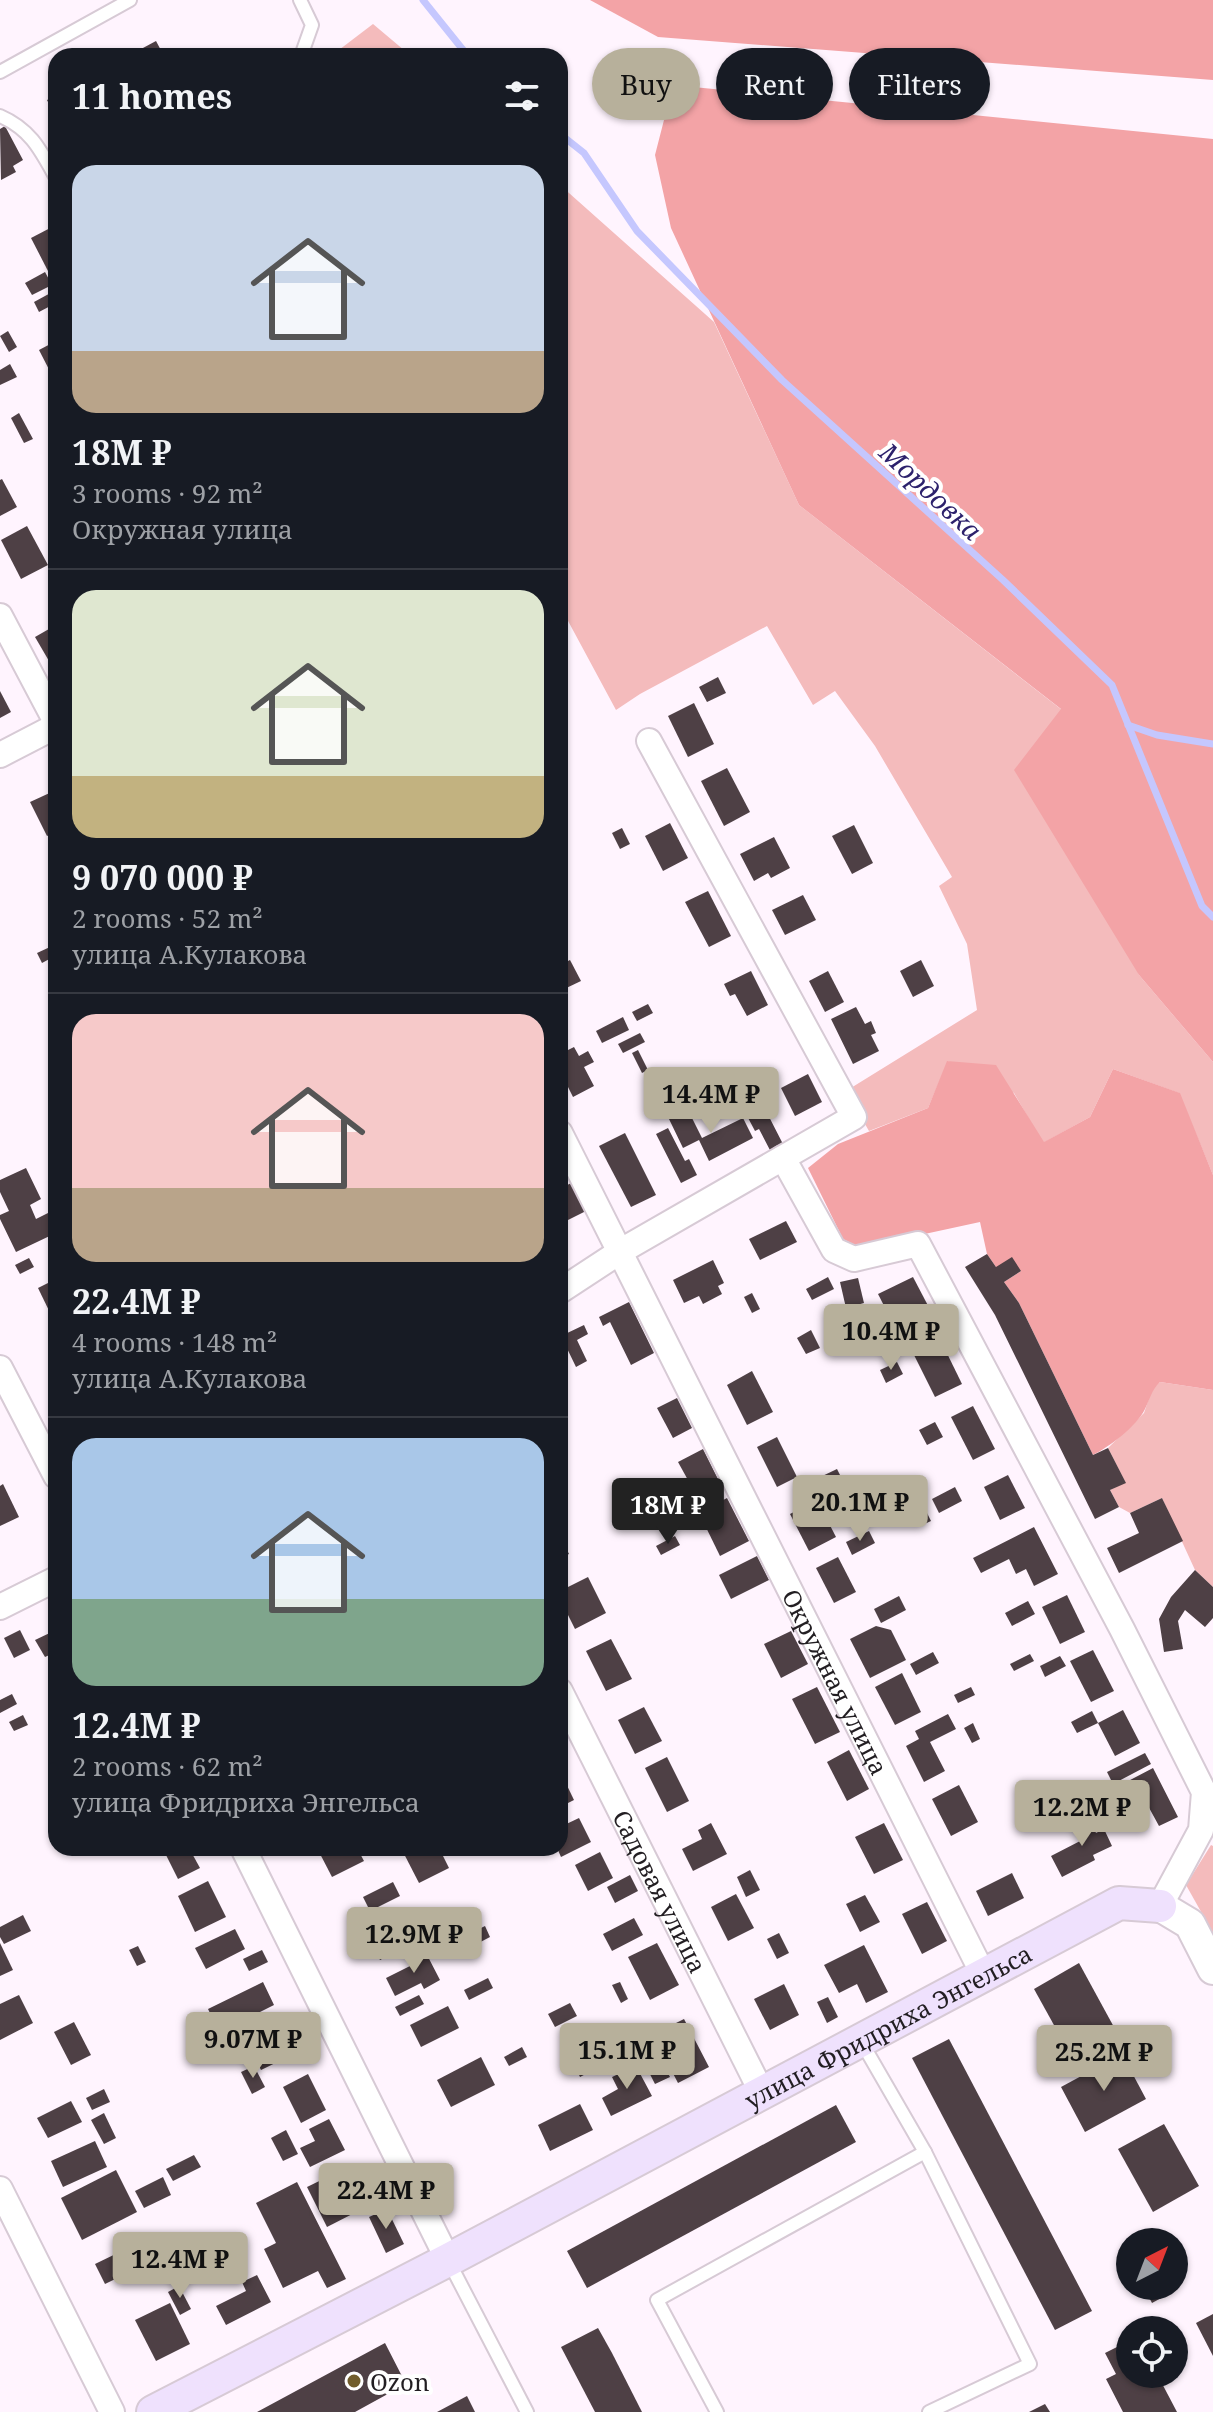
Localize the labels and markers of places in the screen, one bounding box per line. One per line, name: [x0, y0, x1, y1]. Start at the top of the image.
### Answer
pin: 14.4M ₽: [637, 1067, 785, 1135]
pin: 10.4M ₽: [817, 1304, 965, 1372]
pin: 20.1M ₽: [786, 1475, 934, 1543]
pin: 18M ₽: [612, 1478, 724, 1546]
pin: 12.2M ₽: [1008, 1780, 1156, 1848]
pin: 12.9M ₽: [340, 1907, 488, 1975]
pin: 9.07M ₽: [179, 2012, 327, 2080]
pin: 15.1M ₽: [553, 2023, 701, 2091]
pin: 25.2M ₽: [1030, 2025, 1178, 2093]
pin: 22.4M ₽: [312, 2163, 460, 2231]
pin: 12.4M ₽: [106, 2232, 254, 2300]
place label: Ozon: [370, 2365, 429, 2398]
marker: Ozon: [345, 2372, 363, 2390]

